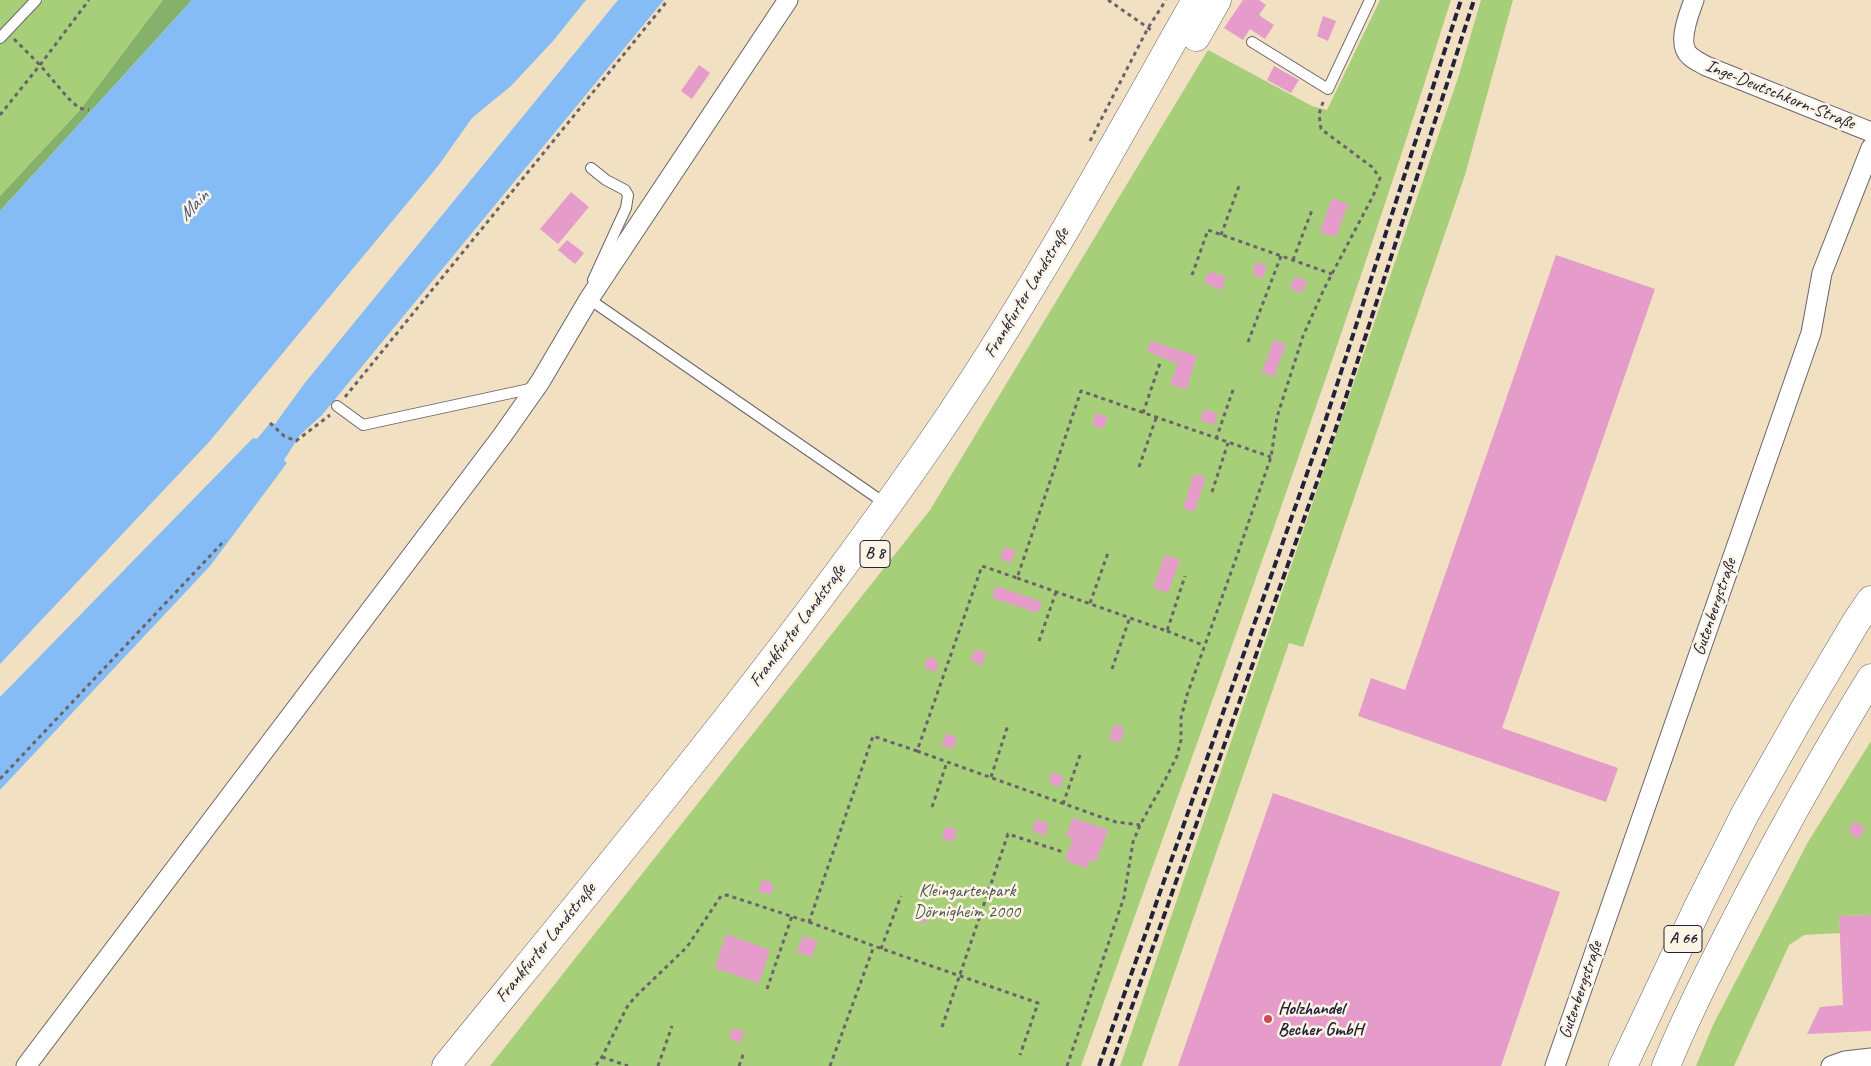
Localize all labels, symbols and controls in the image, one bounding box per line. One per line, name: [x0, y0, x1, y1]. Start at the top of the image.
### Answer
street label: Inge-Deutschkorn-Straße: [1702, 55, 1858, 135]
water label: Main: [174, 186, 214, 226]
street label: Frankfurter Landstraße: [980, 224, 1074, 362]
road number: B 8: [860, 540, 890, 568]
street label: Gutenbergstraße: [1688, 556, 1742, 658]
street label: Frankfurter Landstraße: [745, 561, 851, 691]
street label: Frankfurter Landstraße: [491, 879, 601, 1007]
park label: Kleingartenpark Dörnigheim 2000: [914, 880, 1020, 922]
road number: A 66: [1664, 926, 1702, 952]
street label: Gutenbergstraße: [1554, 939, 1608, 1041]
place label: Holzhandel Becher GmbH: [1278, 998, 1363, 1040]
marker: Holzhandel Becher GmbH: [1262, 1013, 1274, 1025]

